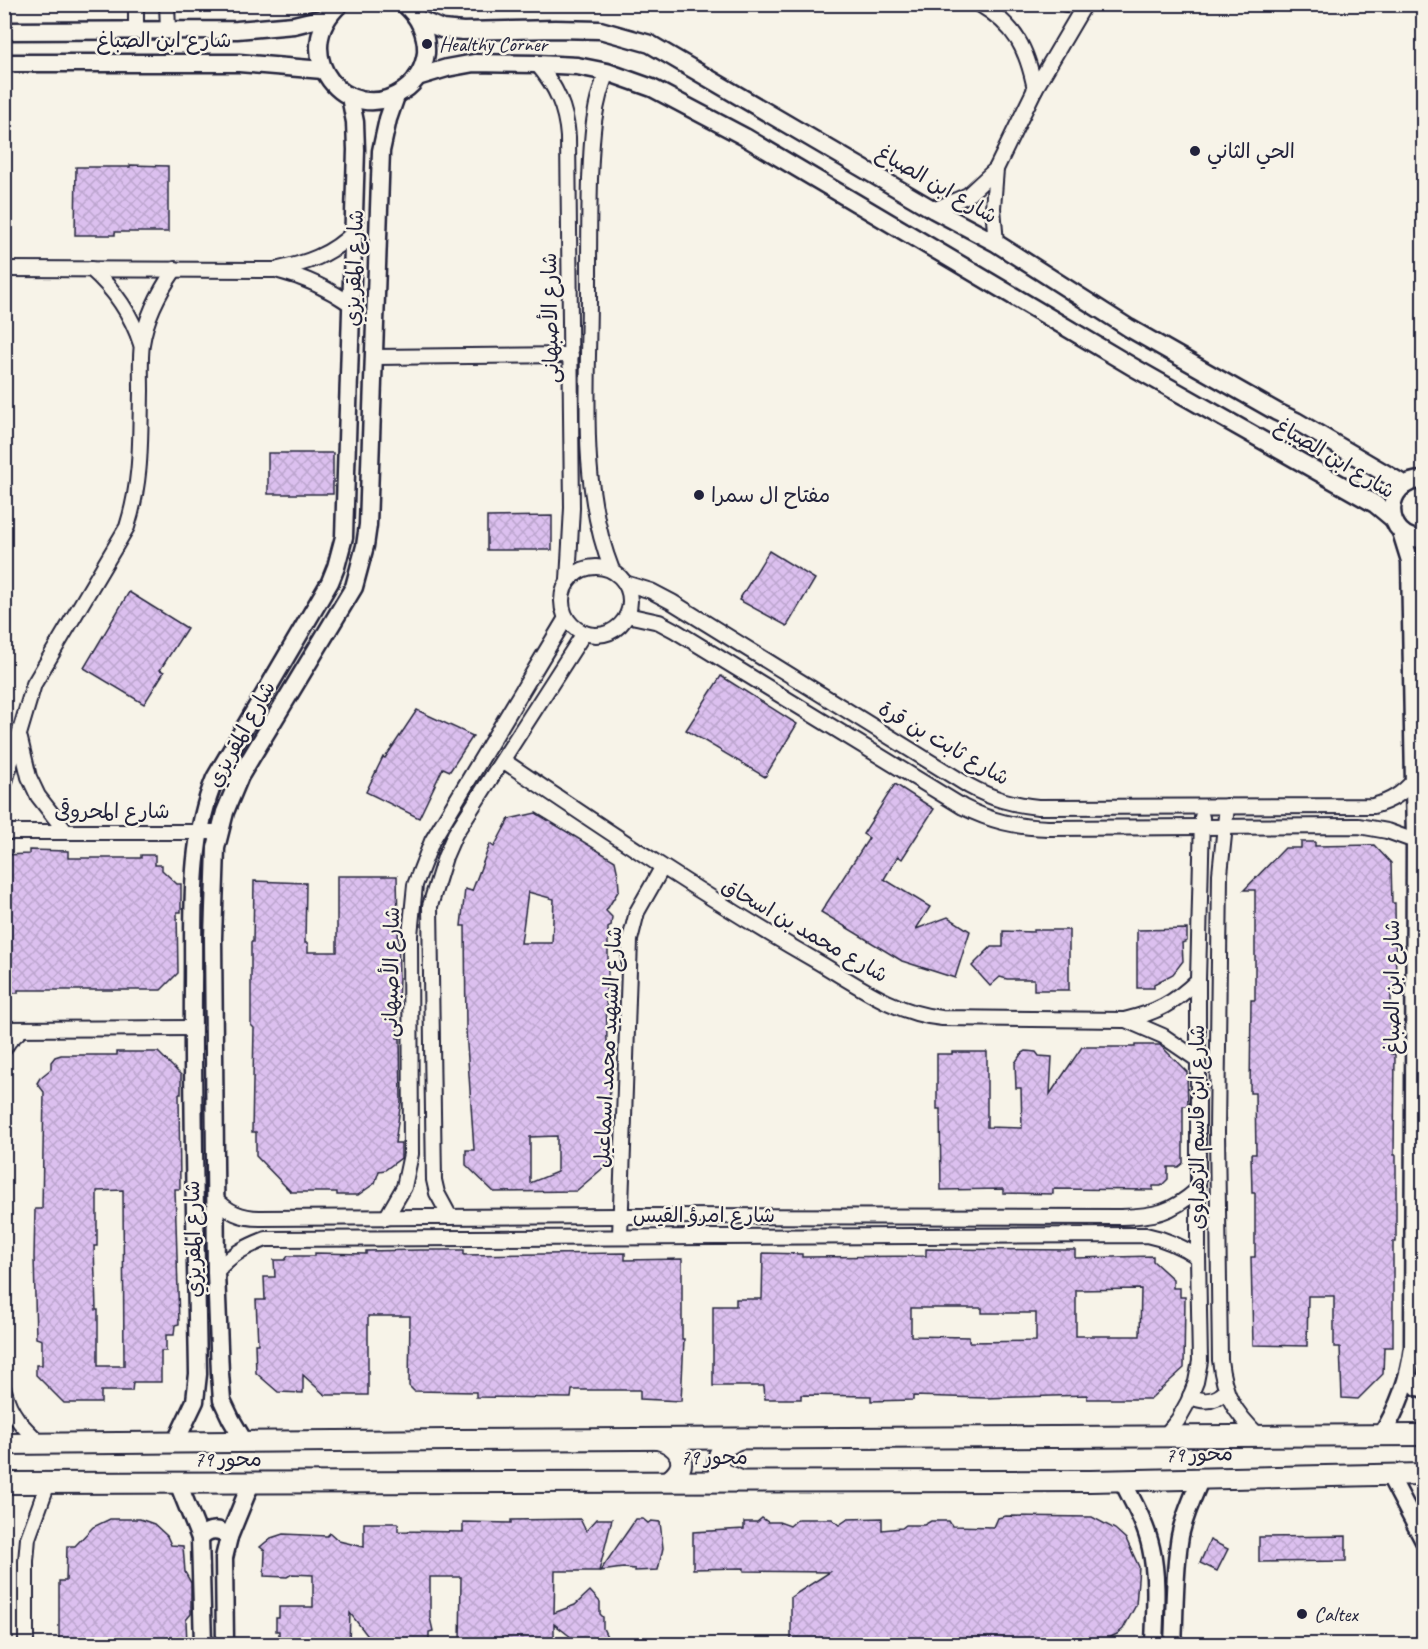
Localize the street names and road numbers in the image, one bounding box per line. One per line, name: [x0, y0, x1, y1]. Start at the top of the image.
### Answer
street label: شارع ابن الصباغ: [96, 27, 232, 55]
street label: شارع ابن الصباغ: [871, 139, 1002, 231]
street label: شارع المقريزي: [339, 209, 371, 327]
street label: شارع الأصبهانى: [535, 252, 566, 384]
street label: شارع ابن الصباغ: [1269, 412, 1400, 506]
street label: شارع المقريزي: [201, 676, 283, 793]
street label: شارع ثابت بن قرة: [873, 695, 1014, 793]
street label: شارع المحروقى: [54, 798, 170, 826]
street label: شارع محمد بن اسحاق: [716, 872, 893, 990]
street label: شارع الأصبهانى: [376, 906, 407, 1038]
street label: شارع ابن الصباغ: [1379, 919, 1407, 1055]
street label: شارع الشهيد محمد اسماعيل: [589, 925, 629, 1169]
street label: شارع ابن قاسم الزهراوى: [1184, 1024, 1213, 1230]
street label: شارع المقريزي: [179, 1180, 209, 1298]
street label: شارع امرؤ القيس: [633, 1202, 775, 1230]
street label: محور 79: [1165, 1440, 1233, 1468]
street label: محور 79: [680, 1444, 748, 1470]
street label: محور 79: [194, 1446, 262, 1472]

